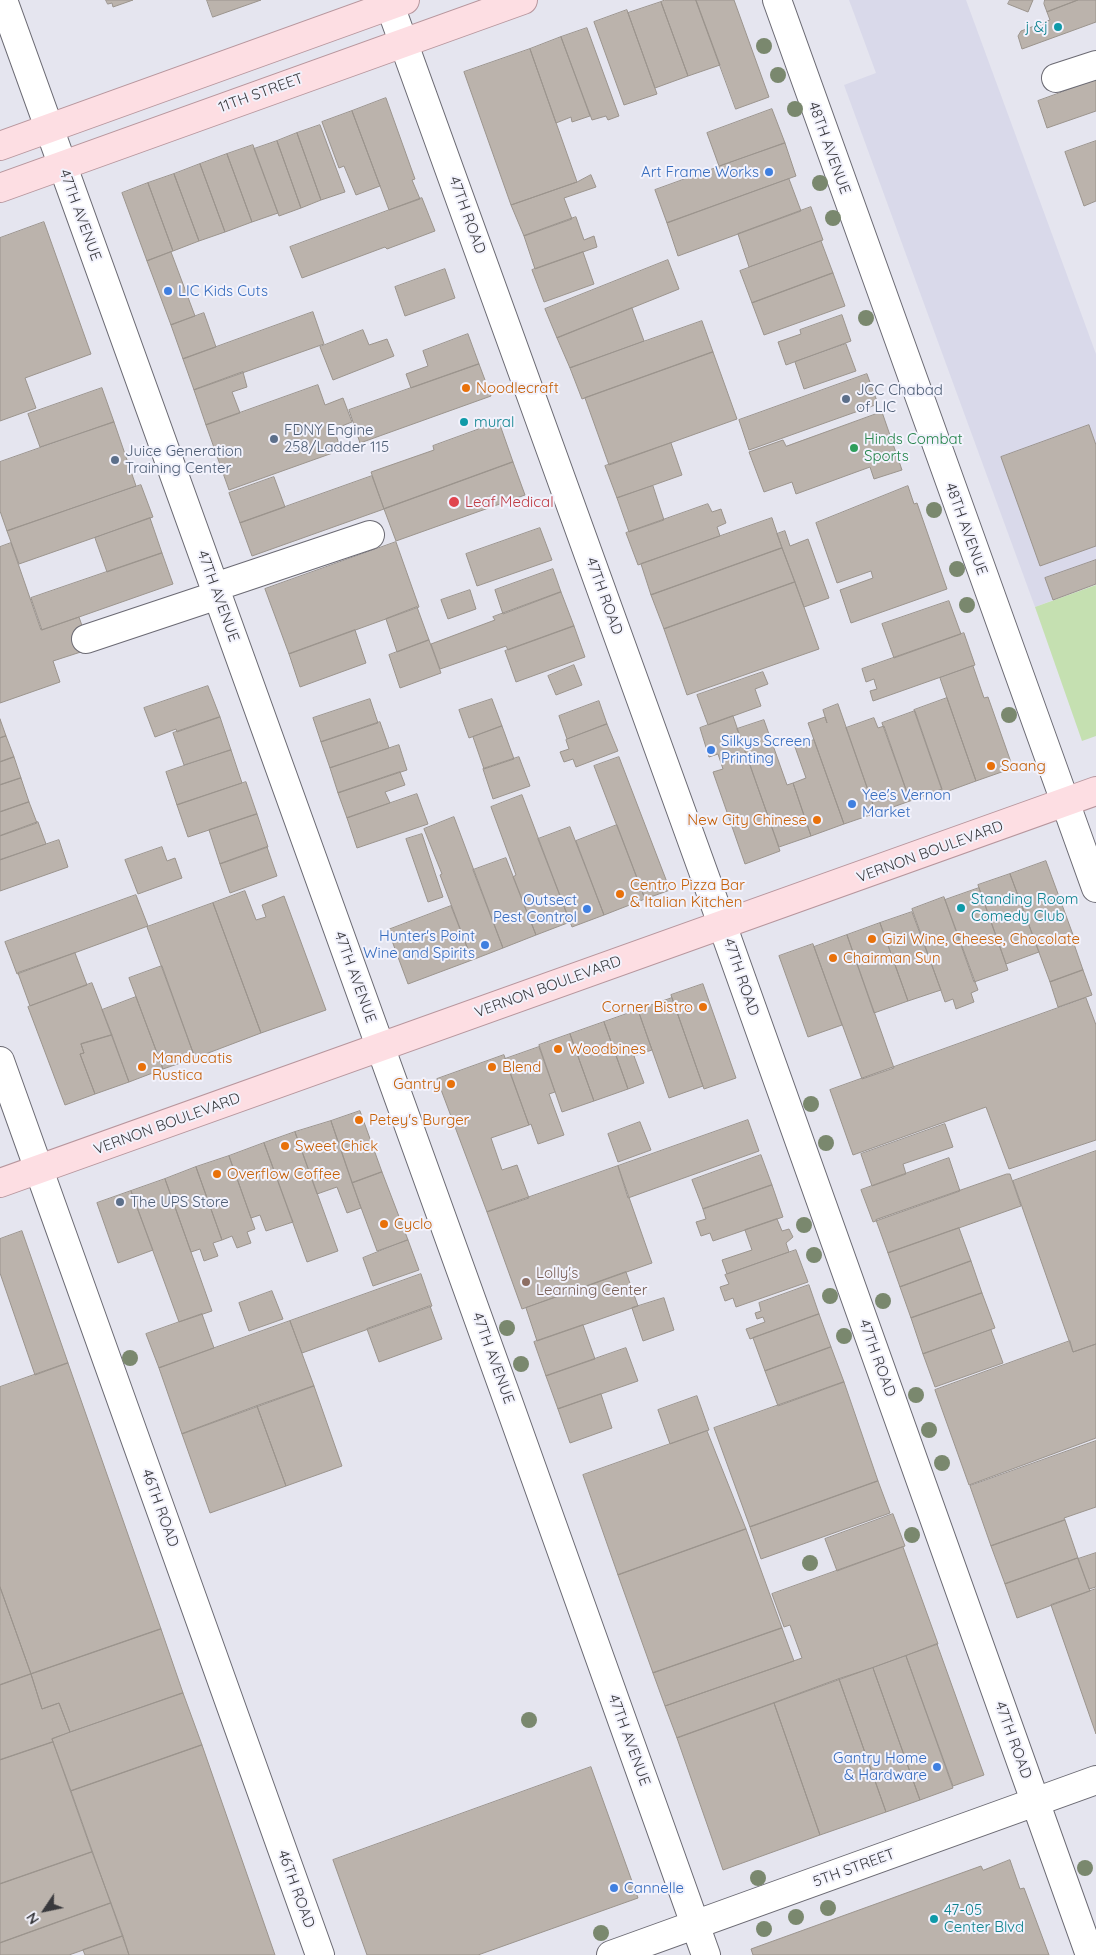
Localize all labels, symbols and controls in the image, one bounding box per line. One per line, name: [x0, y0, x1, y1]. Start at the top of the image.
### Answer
place label: j &j: [1026, 18, 1048, 36]
marker: j &j: [1052, 21, 1064, 33]
street label: 11TH STREET: [216, 69, 306, 117]
street label: 48TH AVENUE: [804, 99, 854, 197]
place label: Art Frame Works: [641, 163, 759, 181]
marker: Art Frame Works: [763, 166, 775, 178]
street label: 47TH AVENUE: [55, 167, 105, 263]
street label: 47TH ROAD: [445, 174, 489, 256]
place label: LIC Kids Cuts: [178, 282, 268, 300]
marker: LIC Kids Cuts: [162, 285, 174, 297]
place label: Noodlecraft: [476, 379, 559, 397]
place label: JCC Chabad of LIC: [856, 381, 943, 416]
marker: Noodlecraft: [460, 382, 472, 394]
marker: JCC Chabad of LIC: [840, 393, 852, 405]
place label: mural: [474, 413, 514, 431]
marker: mural: [458, 416, 470, 428]
place label: FDNY Engine 258/Ladder 115: [284, 421, 389, 456]
place label: Hinds Combat Sports: [864, 430, 963, 465]
marker: FDNY Engine 258/Ladder 115: [268, 433, 280, 445]
place label: Juice Generation Training Center: [125, 442, 242, 477]
marker: Hinds Combat Sports: [848, 442, 860, 454]
marker: Juice Generation Training Center: [109, 454, 121, 466]
street label: 48TH AVENUE: [941, 480, 991, 578]
place label: Leaf Medical: [465, 493, 554, 511]
marker: Leaf Medical: [447, 495, 461, 509]
street label: 47TH AVENUE: [193, 548, 243, 644]
street label: 47TH ROAD: [582, 555, 626, 637]
place label: Silkys Screen Printing: [721, 732, 811, 767]
marker: Silkys Screen Printing: [705, 744, 717, 756]
place label: Saang: [1001, 757, 1046, 775]
marker: Saang: [985, 760, 997, 772]
place label: Yee's Vernon Market: [862, 786, 951, 821]
marker: Yee's Vernon Market: [846, 798, 858, 810]
place label: New City Chinese: [687, 811, 807, 829]
marker: New City Chinese: [811, 814, 823, 826]
street label: VERNON BOULEVARD: [854, 817, 1006, 887]
place label: Centro Pizza Bar & Italian Kitchen: [630, 876, 745, 911]
marker: Centro Pizza Bar & Italian Kitchen: [614, 888, 626, 900]
place label: Standing Room Comedy Club: [971, 890, 1078, 925]
place label: Outsect Pest Control: [493, 891, 577, 926]
marker: Standing Room Comedy Club: [955, 902, 967, 914]
marker: Outsect Pest Control: [581, 903, 593, 915]
place label: Hunter's Point Wine and Spirits: [363, 927, 475, 962]
street label: 47TH AVENUE: [330, 929, 380, 1025]
place label: Gizi Wine, Cheese, Chocolate: [882, 930, 1080, 948]
marker: Gizi Wine, Cheese, Chocolate: [866, 933, 878, 945]
street label: 47TH ROAD: [719, 936, 763, 1018]
marker: Hunter's Point Wine and Spirits: [479, 939, 491, 951]
place label: Chairman Sun: [843, 949, 941, 967]
street label: VERNON BOULEVARD: [472, 952, 624, 1022]
marker: Chairman Sun: [827, 952, 839, 964]
place label: Corner Bistro: [602, 998, 693, 1016]
marker: Corner Bistro: [697, 1001, 709, 1013]
place label: Woodbines: [568, 1040, 646, 1058]
marker: Woodbines: [552, 1043, 564, 1055]
place label: Manducatis Rustica: [152, 1049, 232, 1084]
place label: Blend: [502, 1058, 541, 1076]
marker: Manducatis Rustica: [136, 1061, 148, 1073]
marker: Blend: [486, 1061, 498, 1073]
place label: Gantry: [393, 1075, 441, 1093]
marker: Gantry: [445, 1078, 457, 1090]
street label: VERNON BOULEVARD: [91, 1089, 243, 1159]
place label: Petey's Burger: [369, 1111, 469, 1129]
marker: Petey's Burger: [353, 1114, 365, 1126]
place label: Sweet Chick: [295, 1137, 378, 1155]
marker: Sweet Chick: [279, 1140, 291, 1152]
place label: Overflow Coffee: [227, 1165, 340, 1183]
marker: Overflow Coffee: [211, 1168, 223, 1180]
place label: The UPS Store: [130, 1193, 229, 1211]
marker: The UPS Store: [114, 1196, 126, 1208]
place label: Cyclo: [394, 1215, 432, 1233]
marker: Cyclo: [378, 1218, 390, 1230]
place label: Lolly's Learning Center: [536, 1264, 648, 1299]
marker: Lolly's Learning Center: [520, 1276, 532, 1288]
street label: 47TH AVENUE: [468, 1310, 518, 1406]
street label: 47TH ROAD: [855, 1317, 899, 1399]
street label: 46TH ROAD: [138, 1467, 182, 1549]
street label: 47TH AVENUE: [604, 1692, 654, 1788]
street label: 47TH ROAD: [991, 1699, 1035, 1781]
place label: Gantry Home & Hardware: [833, 1749, 927, 1784]
marker: Gantry Home & Hardware: [931, 1761, 943, 1773]
street label: 5TH STREET: [811, 1845, 897, 1891]
street label: 46TH ROAD: [274, 1848, 318, 1930]
place label: Cannelle: [624, 1879, 684, 1897]
marker: Cannelle: [608, 1882, 620, 1894]
north arrow: [20, 1885, 70, 1935]
place label: 47-05 Center Blvd: [944, 1901, 1024, 1936]
text: N: [22, 1909, 43, 1928]
marker: 47-05 Center Blvd: [928, 1913, 940, 1925]

